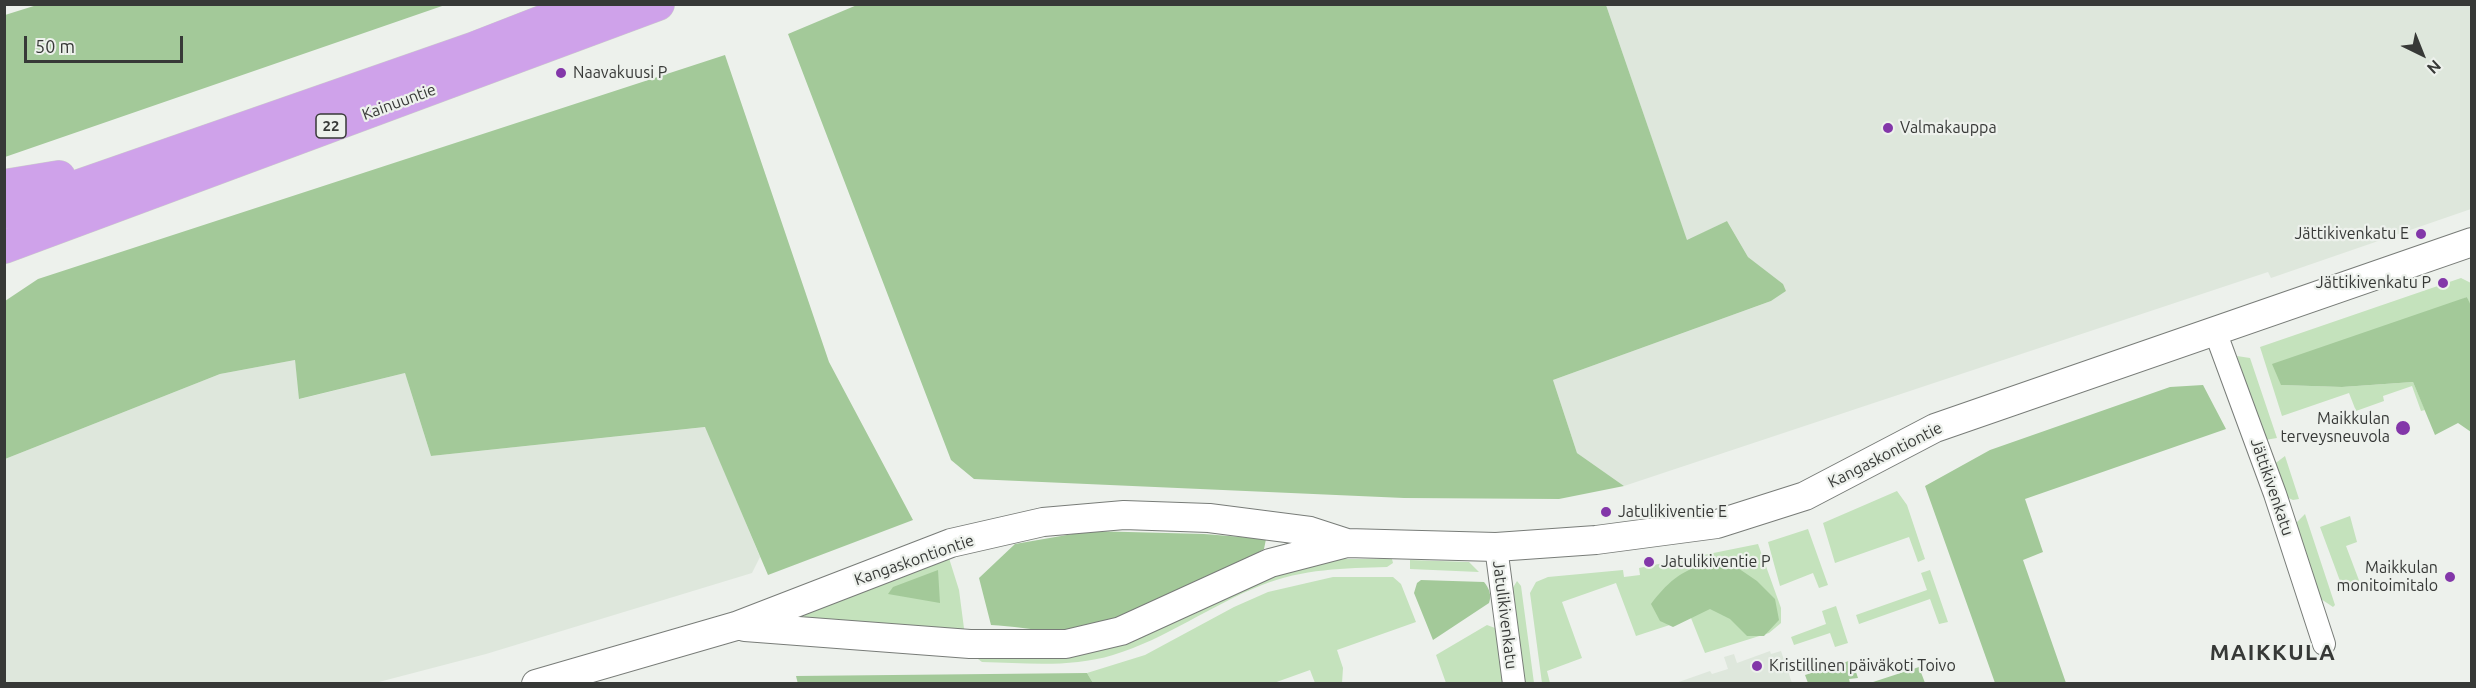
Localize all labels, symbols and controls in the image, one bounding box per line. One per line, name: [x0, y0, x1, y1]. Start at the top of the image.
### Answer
scale bar: [27, 24, 186, 62]
north arrow: [2392, 24, 2452, 84]
text: 50 m: [35, 36, 75, 56]
text: N: [2424, 57, 2445, 78]
place label: Naavakuusi P: [573, 63, 667, 83]
marker: Naavakuusi P: [554, 66, 568, 80]
street label: Kainuuntie: [359, 80, 439, 124]
road number: 22: [316, 114, 346, 138]
place label: Valmakauppa: [1900, 118, 1997, 138]
marker: Valmakauppa: [1881, 121, 1895, 135]
place label: Jättikivenkatu E: [2294, 224, 2409, 244]
marker: Jättikivenkatu E: [2414, 227, 2428, 241]
place label: Jättikivenkatu P: [2316, 273, 2431, 293]
marker: Jättikivenkatu P: [2436, 276, 2450, 290]
place label: Maikkulan terveysneuvola: [2281, 409, 2390, 447]
street label: Kangaskontiontie: [1825, 418, 1945, 492]
marker: Maikkulan terveysneuvola: [2394, 419, 2412, 437]
street label: Jättikivenkatu: [2246, 436, 2298, 538]
place label: Jatulikiventie E: [1618, 502, 1727, 522]
marker: Jatulikiventie E: [1599, 505, 1613, 519]
street label: Kangaskontiontie: [852, 531, 976, 589]
place label: Jatulikiventie P: [1661, 552, 1771, 572]
marker: Jatulikiventie P: [1642, 555, 1656, 569]
place label: Maikkulan monitoimitalo: [2337, 558, 2438, 596]
street label: Jatulikivenkatu: [1489, 560, 1521, 670]
marker: Maikkulan monitoimitalo: [2443, 570, 2457, 584]
district label: MAIKKULA: [2210, 640, 2336, 666]
place label: Kristillinen päiväkoti Toivo: [1769, 656, 1956, 676]
marker: Kristillinen päiväkoti Toivo: [1750, 659, 1764, 673]

